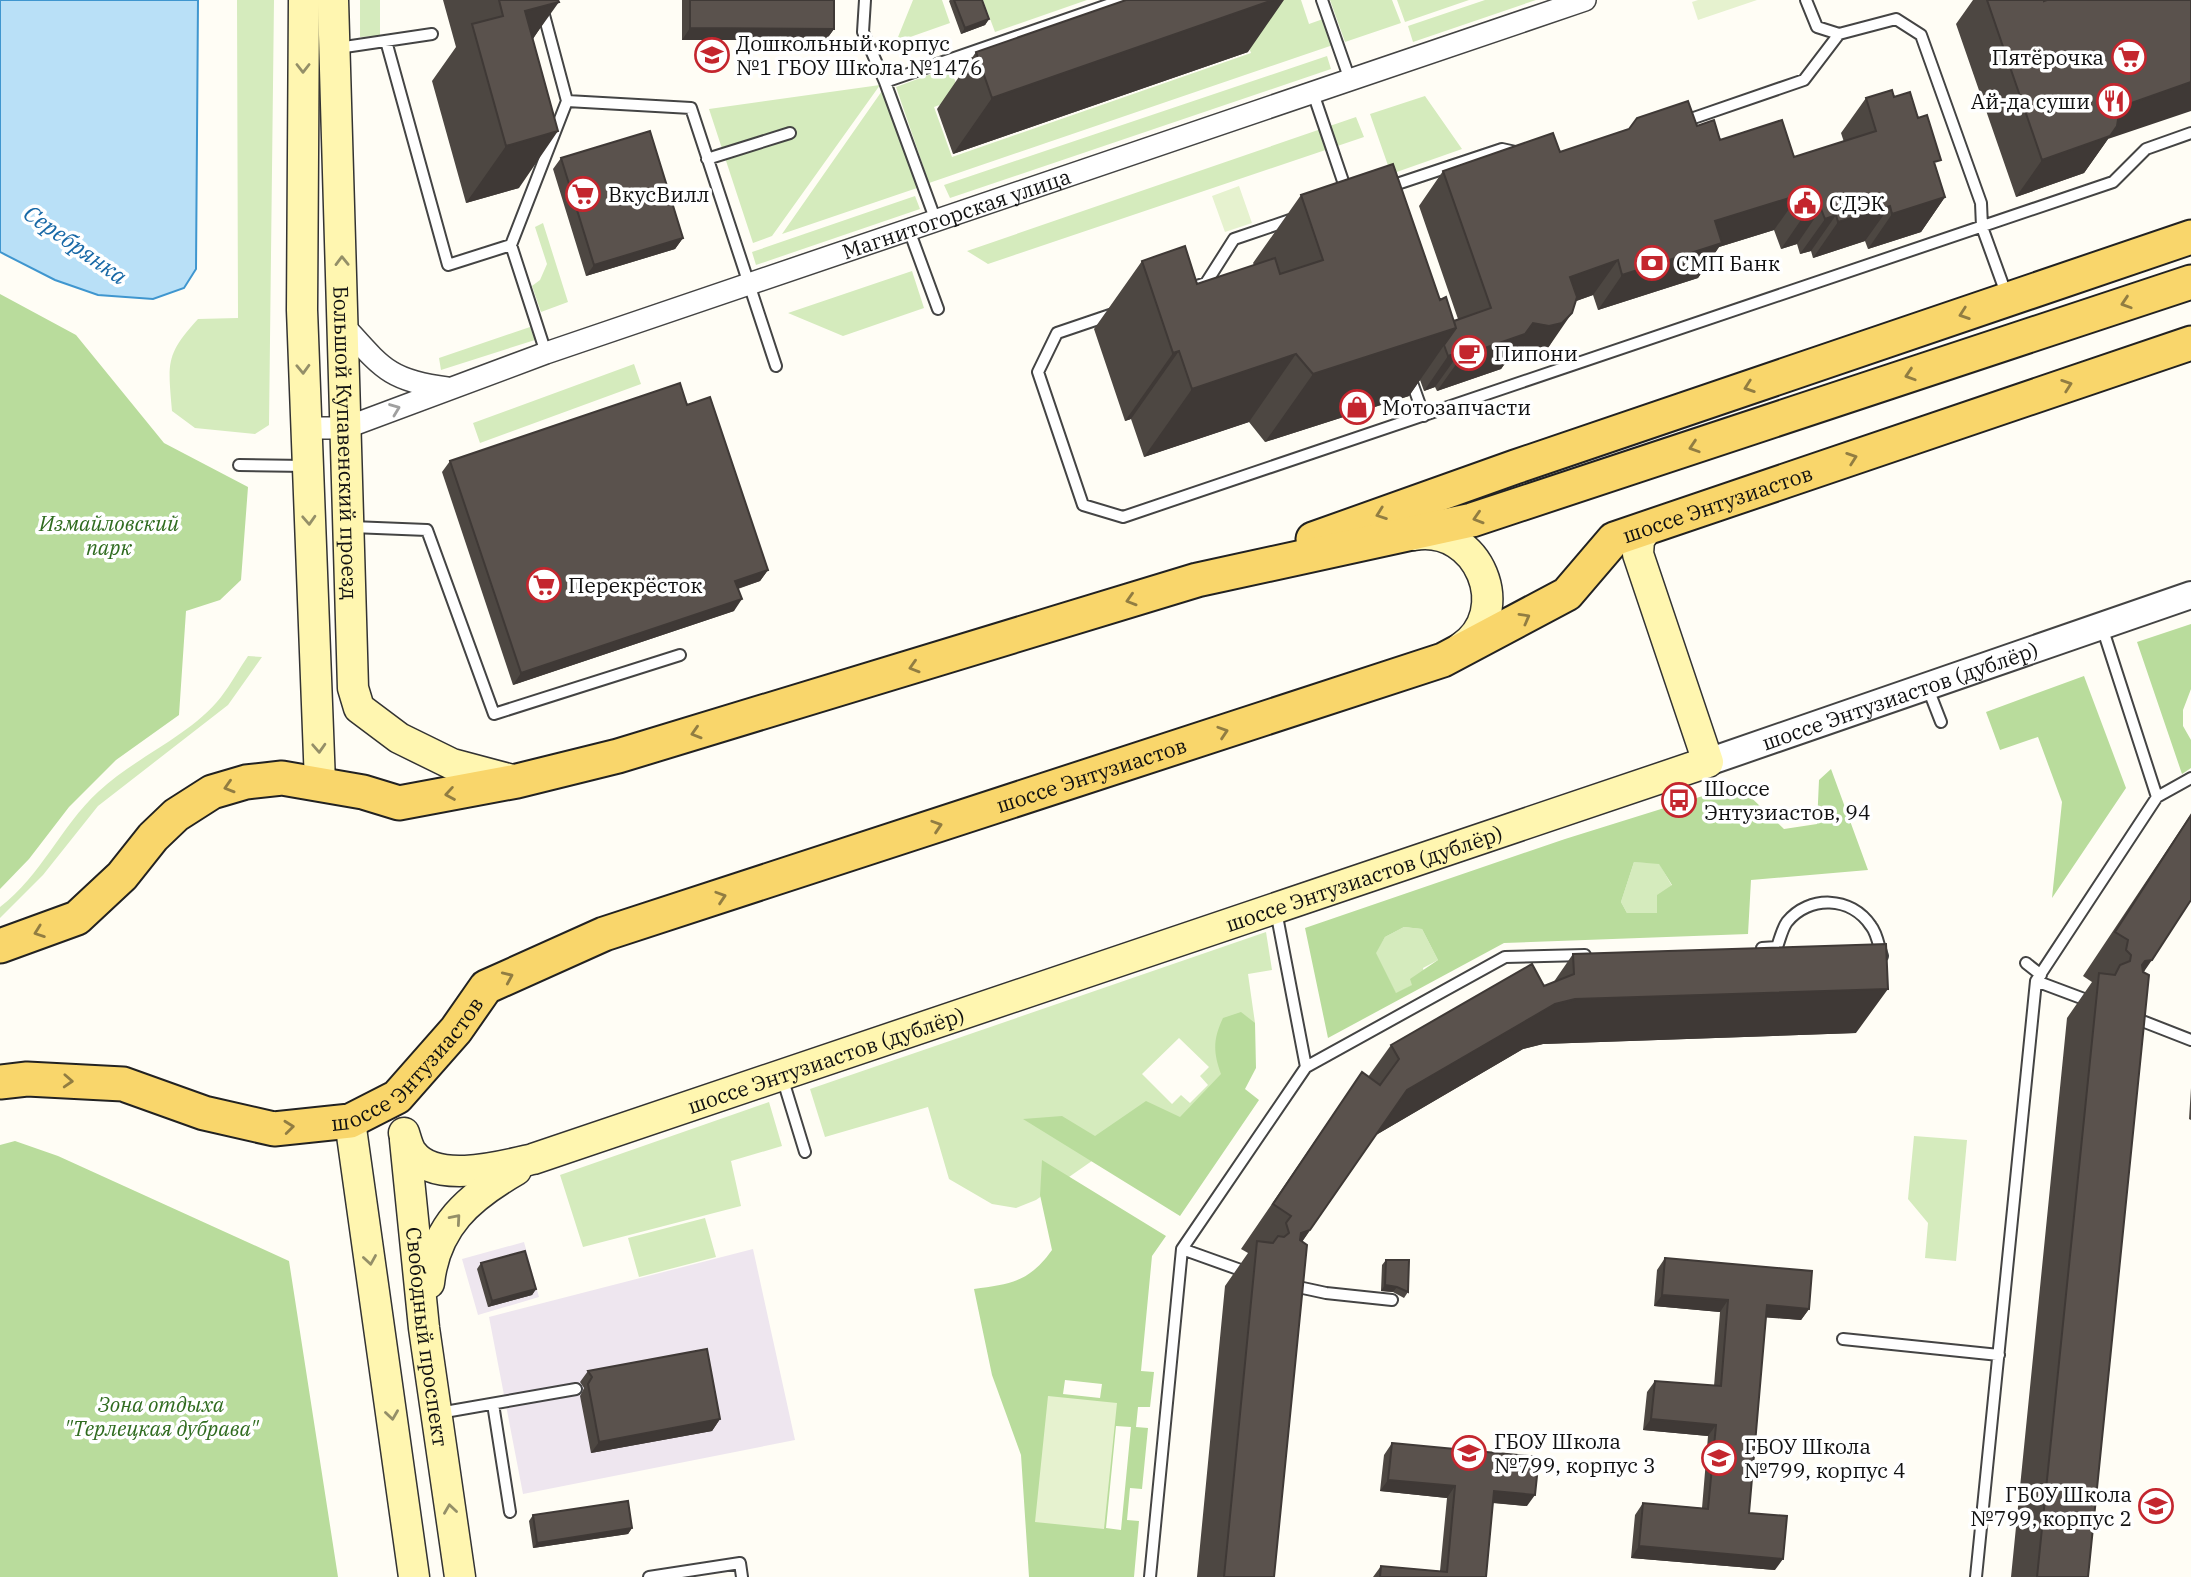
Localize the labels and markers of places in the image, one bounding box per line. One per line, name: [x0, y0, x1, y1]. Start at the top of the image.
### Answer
place label: Дошкольный корпус №1 ГБОУ Школа №1476: [736, 29, 983, 81]
school or university icon: Дошкольный корпус №1 ГБОУ Школа №1476: [693, 36, 731, 74]
supermarket icon: Пятёрочка: [2110, 38, 2148, 76]
place label: Пятёрочка: [1992, 43, 2104, 71]
restaurant icon: Ай-да суши: [2095, 82, 2133, 120]
place label: Ай-да суши: [1971, 87, 2090, 115]
supermarket icon: ВкусВилл: [564, 175, 602, 213]
place label: ВкусВилл: [608, 180, 710, 208]
public building icon: СДЭК: [1786, 184, 1824, 222]
place label: СДЭК: [1829, 189, 1886, 217]
bank icon: СМП Банк: [1633, 244, 1671, 282]
place label: СМП Банк: [1676, 249, 1780, 277]
cafe icon: Пипони: [1450, 334, 1488, 372]
place label: Пипони: [1494, 339, 1578, 367]
shop icon: Мотозапчасти: [1338, 388, 1376, 426]
place label: Мотозапчасти: [1382, 393, 1531, 421]
supermarket icon: Перекрёсток: [525, 566, 563, 604]
place label: Перекрёсток: [568, 571, 702, 599]
place label: Шоссе Энтузиастов, 94: [1704, 774, 1871, 826]
bus stop icon: Шоссе Энтузиастов, 94: [1660, 781, 1698, 819]
place label: ГБОУ Школа №799, корпус 3: [1494, 1427, 1656, 1479]
place label: ГБОУ Школа №799, корпус 4: [1744, 1432, 1906, 1484]
school or university icon: ГБОУ Школа №799, корпус 3: [1450, 1434, 1488, 1472]
school or university icon: ГБОУ Школа №799, корпус 4: [1700, 1439, 1738, 1477]
place label: ГБОУ Школа №799, корпус 2: [1970, 1480, 2132, 1532]
school or university icon: ГБОУ Школа №799, корпус 2: [2137, 1487, 2175, 1525]

